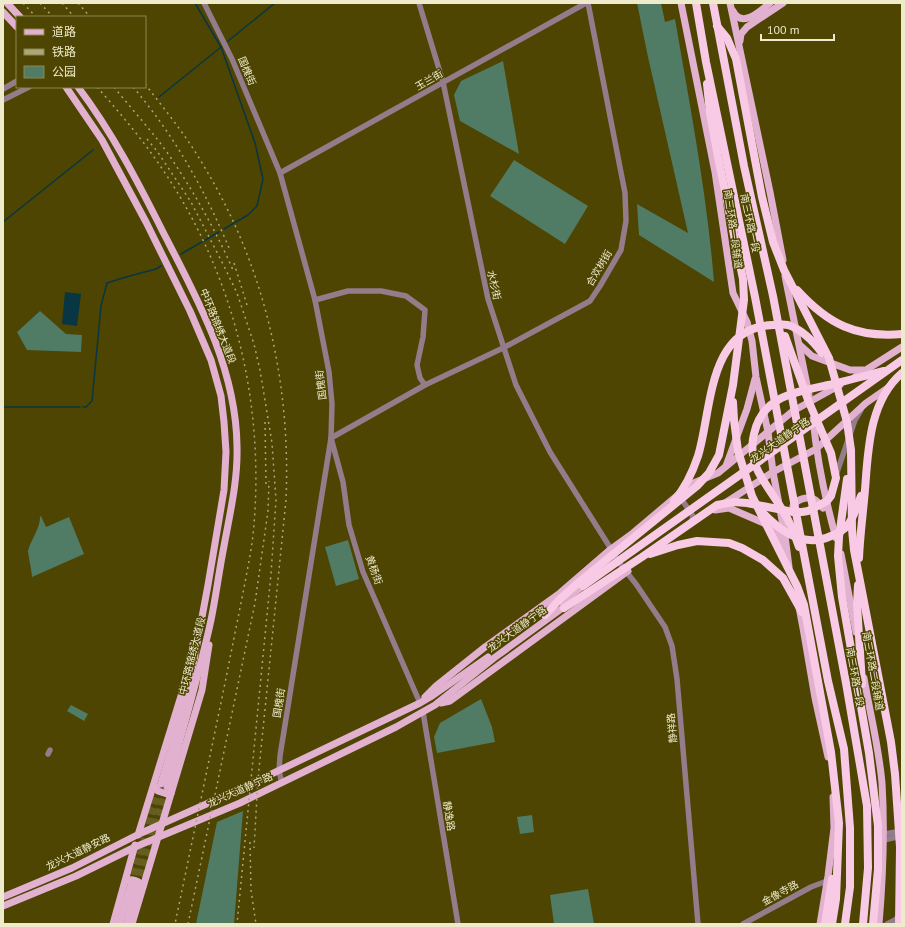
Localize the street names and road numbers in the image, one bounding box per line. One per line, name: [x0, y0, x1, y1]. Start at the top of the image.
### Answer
street label: 国槐街: [235, 55, 259, 87]
street label: 玉兰街: [413, 67, 445, 93]
street label: 南三环路一段辅道: [721, 188, 745, 270]
street label: 南三环路一段: [737, 192, 763, 254]
street label: 合欢树街: [583, 248, 615, 288]
street label: 水杉街: [484, 269, 504, 301]
street label: 中环路锦绣大道段: [197, 286, 239, 366]
street label: 国槐街: [313, 369, 329, 401]
street label: 龙兴大道静宁路: [748, 415, 812, 465]
street label: 黄杨街: [363, 554, 385, 586]
street label: 龙兴大道静宁路: [485, 603, 549, 655]
street label: 中环路锦绣大道段: [176, 616, 208, 696]
street label: 南三环路二段辅道: [860, 630, 886, 712]
street label: 南三环路二段: [843, 646, 867, 708]
street label: 国槐街: [270, 687, 288, 719]
street label: 静祥路: [664, 712, 680, 744]
street label: 龙兴大道静宁路: [205, 770, 275, 810]
street label: 静逸路: [440, 800, 458, 832]
street label: 龙兴大道静安路: [44, 831, 112, 873]
street label: 金像寺路: [759, 878, 801, 908]

